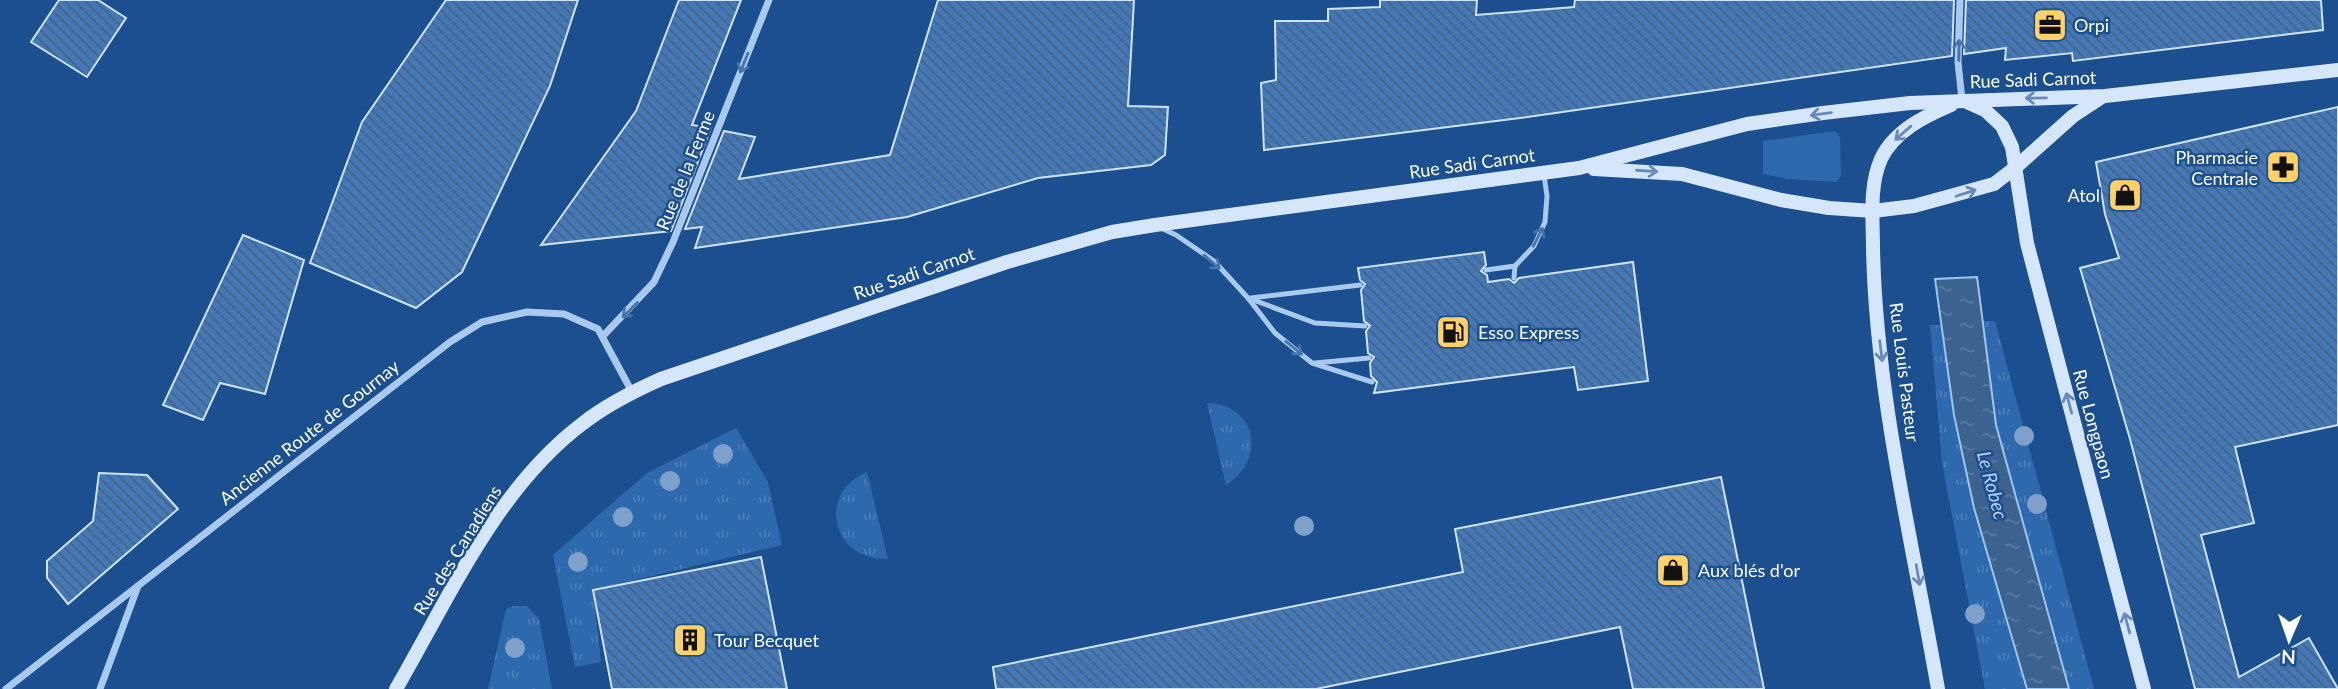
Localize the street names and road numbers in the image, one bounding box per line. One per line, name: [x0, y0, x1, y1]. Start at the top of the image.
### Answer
street label: Rue Sadi Carnot: [1969, 66, 2097, 92]
street label: Rue de la Ferme: [651, 107, 719, 233]
street label: Rue Sadi Carnot: [1408, 143, 1537, 183]
street label: Rue Sadi Carnot: [851, 242, 978, 304]
street label: Rue Louis Pasteur: [1886, 301, 1925, 443]
street label: Ancienne Route de Gournay: [215, 354, 404, 509]
street label: Rue Longpaon: [2069, 367, 2119, 481]
street label: Rue des Canadiens: [408, 481, 506, 619]

